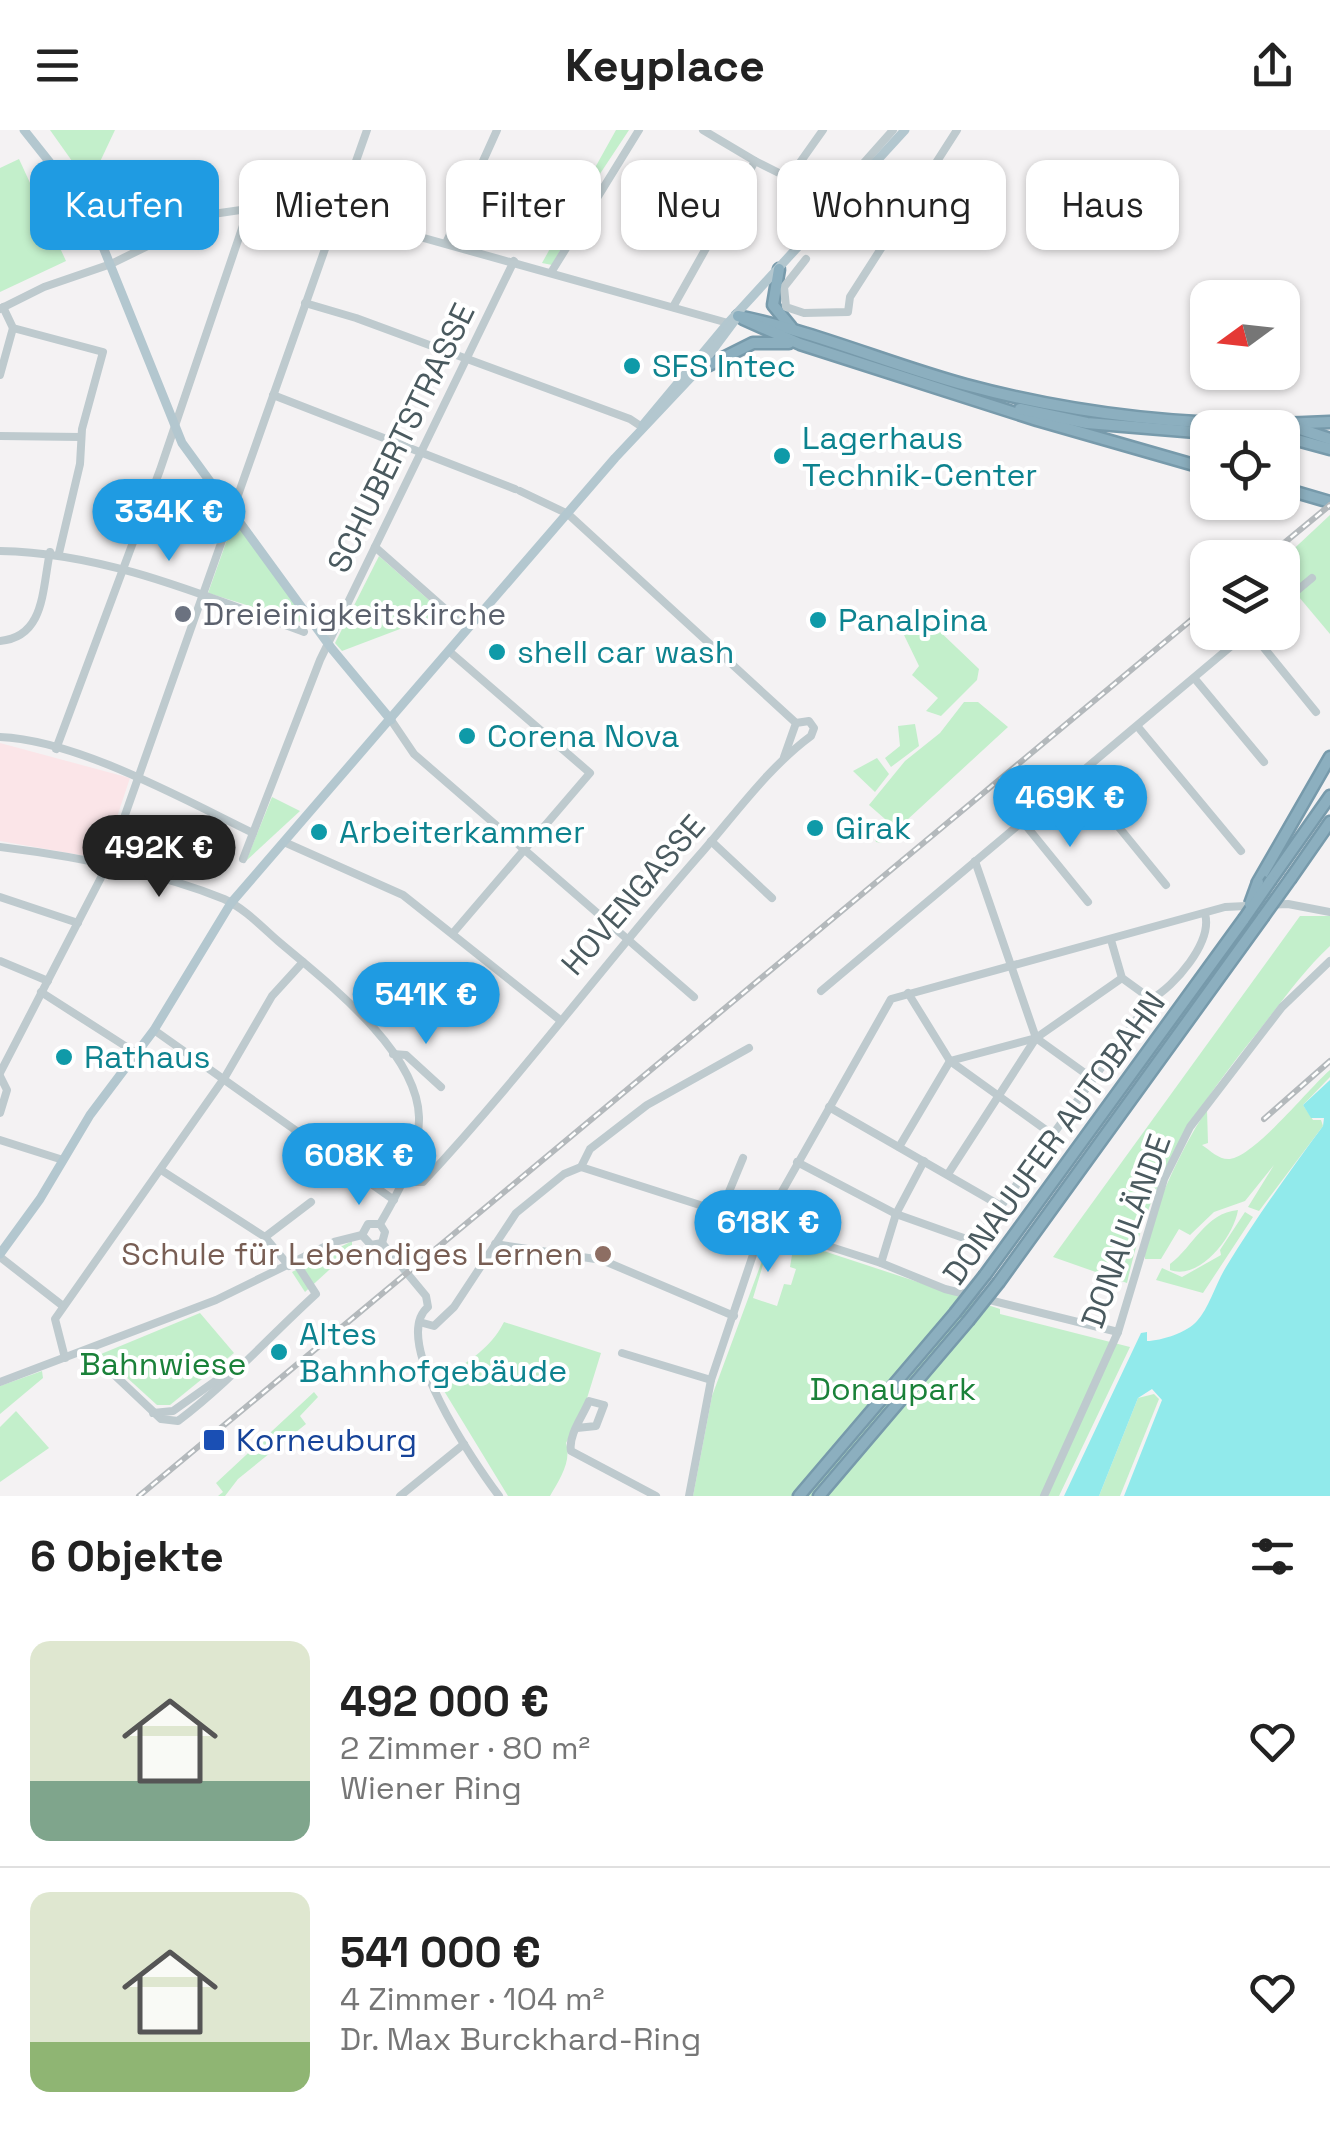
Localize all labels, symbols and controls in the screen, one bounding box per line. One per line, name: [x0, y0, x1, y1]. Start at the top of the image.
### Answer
text: Keyplace: [565, 37, 765, 94]
icon: menu: [30, 38, 85, 93]
icon: share: [1245, 38, 1300, 93]
chip: Kaufen: [30, 160, 219, 250]
chip: Mieten: [239, 160, 426, 250]
chip: Filter: [446, 160, 601, 250]
chip: Neu: [621, 160, 757, 250]
chip: Wohnung: [777, 160, 1006, 250]
chip: Haus: [1026, 160, 1179, 250]
north arrow: [1190, 280, 1300, 390]
map controls: [1190, 280, 1300, 650]
street label: SCHUBERTSTRASSE: [318, 297, 484, 579]
place label: SFS Intec: [652, 346, 796, 386]
marker: SFS Intec: [621, 355, 643, 377]
button: locate: [1190, 410, 1300, 520]
place label: Lagerhaus Technik-Center: [802, 418, 1037, 495]
marker: Lagerhaus Technik-Center: [771, 445, 793, 467]
pin: 334K €: [88, 479, 250, 564]
text: 334K €: [114, 491, 224, 531]
button: layers: [1190, 540, 1300, 650]
place label: Dreieinigkeitskirche: [203, 594, 506, 634]
place label: Panalpina: [838, 600, 988, 640]
marker: Dreieinigkeitskirche: [172, 603, 194, 625]
marker: Panalpina: [807, 609, 829, 631]
place label: shell car wash: [517, 632, 734, 672]
marker: shell car wash: [486, 641, 508, 663]
place label: Corena Nova: [487, 716, 680, 756]
marker: Corena Nova: [456, 725, 478, 747]
pin: 469K €: [989, 765, 1151, 850]
text: 469K €: [1015, 777, 1125, 817]
street label: HOVENGASSE: [552, 807, 714, 983]
place label: Girak: [835, 808, 911, 848]
place label: Arbeiterkammer: [339, 812, 585, 852]
pin: 492K €: [78, 815, 240, 900]
marker: Girak: [804, 817, 826, 839]
marker: Arbeiterkammer: [308, 821, 330, 843]
text: 492K €: [105, 827, 214, 867]
pin: 541K €: [345, 962, 507, 1047]
text: 541K €: [375, 974, 477, 1014]
street label: DONAUUFER AUTOBAHN: [934, 984, 1174, 1292]
place label: Rathaus: [84, 1037, 210, 1077]
marker: Rathaus: [53, 1046, 75, 1068]
pin: 608K €: [278, 1123, 440, 1208]
street label: DONAULÄNDE: [1072, 1129, 1180, 1333]
text: 608K €: [304, 1135, 414, 1175]
pin: 618K €: [687, 1190, 849, 1275]
text: 618K €: [716, 1202, 820, 1242]
place label: Schule für Lebendiges Lernen: [121, 1234, 583, 1274]
marker: Schule für Lebendiges Lernen: [592, 1243, 614, 1265]
place label: Altes Bahnhofgebäude: [299, 1314, 567, 1391]
marker: Altes Bahnhofgebäude: [268, 1341, 290, 1363]
park label: Bahnwiese: [80, 1344, 246, 1384]
park label: Donaupark: [810, 1369, 976, 1409]
place label: Korneuburg: [236, 1420, 417, 1460]
marker: Korneuburg: [201, 1427, 227, 1453]
icon: filters: [1245, 1529, 1300, 1584]
text: 6 Objekte: [30, 1530, 224, 1583]
text: 492 000 €: [340, 1675, 549, 1728]
icon: home: [110, 1681, 230, 1801]
icon: heart: [1245, 1714, 1300, 1769]
text: 2 Zimmer · 80 m²: [340, 1728, 590, 1768]
text: Wiener Ring: [340, 1768, 522, 1808]
text: 541 000 €: [340, 1926, 541, 1979]
icon: home: [110, 1932, 230, 2052]
icon: heart: [1245, 1965, 1300, 2020]
text: 4 Zimmer · 104 m²: [340, 1979, 604, 2019]
text: Dr. Max Burckhard-Ring: [340, 2019, 701, 2059]

